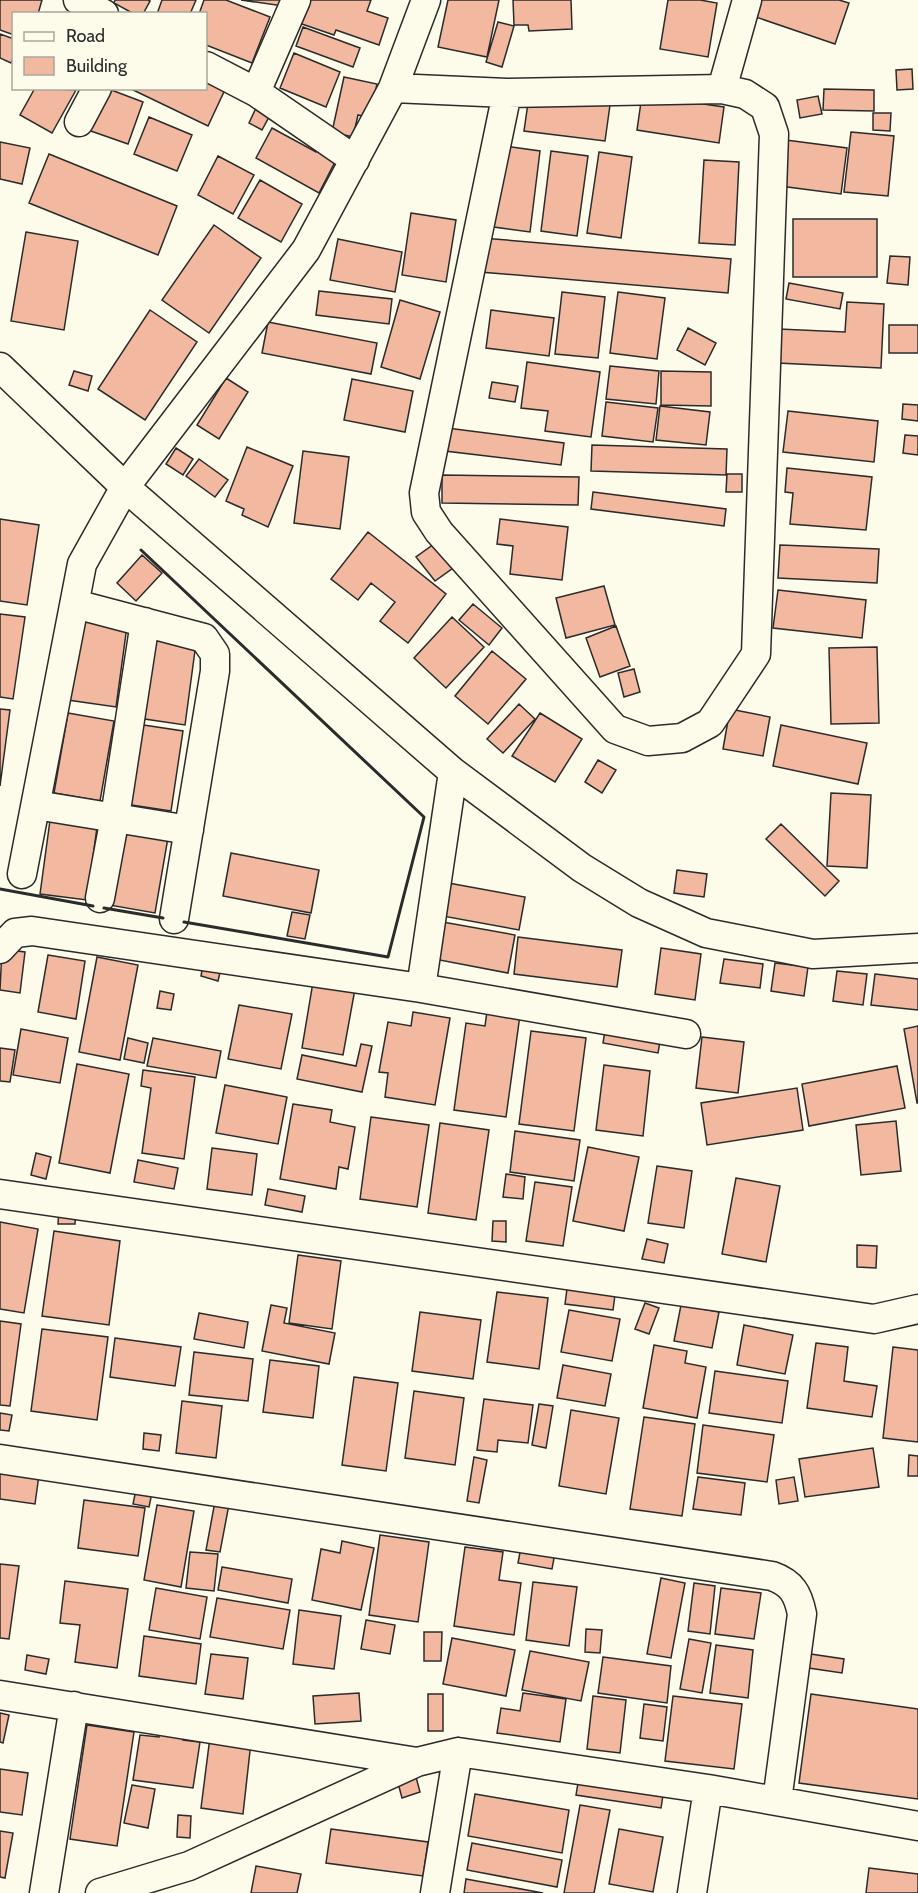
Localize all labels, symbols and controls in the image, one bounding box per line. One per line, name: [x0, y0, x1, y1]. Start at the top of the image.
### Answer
legend: [12, 12, 207, 90]
text: Road: [66, 25, 105, 47]
text: Building: [66, 55, 128, 77]

